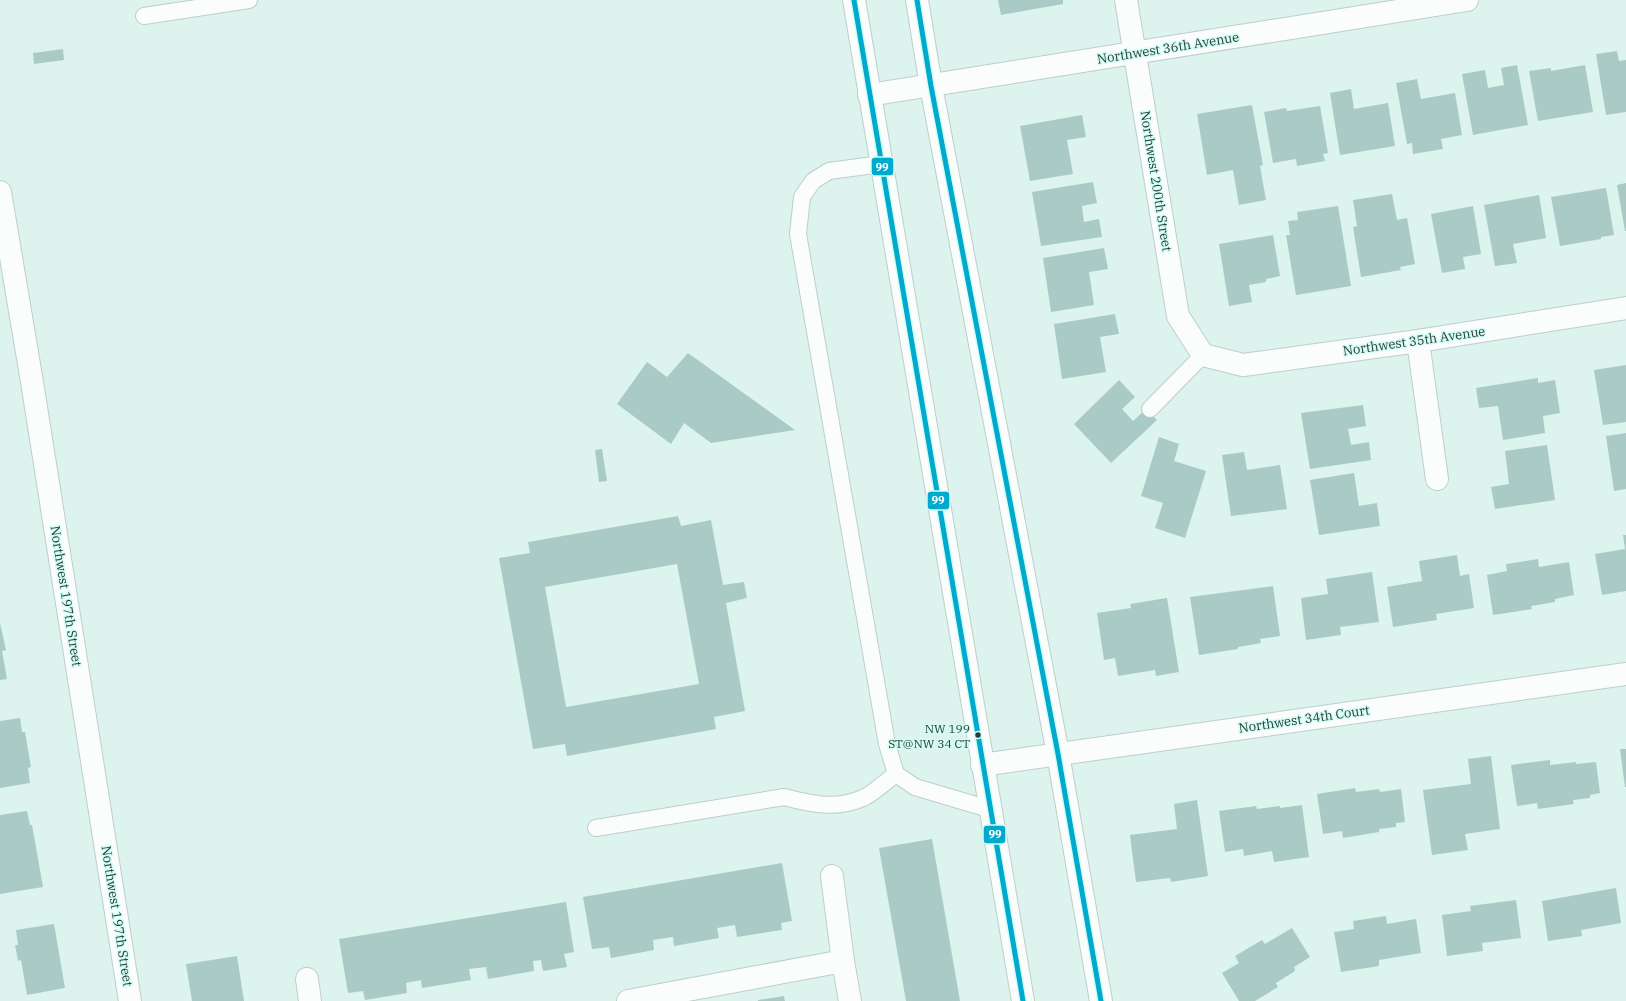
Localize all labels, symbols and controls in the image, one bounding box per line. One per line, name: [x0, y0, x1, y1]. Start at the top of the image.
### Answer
street label: Northwest 36th Avenue: [1096, 28, 1240, 68]
street label: Northwest 200th Street: [1136, 109, 1176, 253]
line badge: 99: [871, 157, 894, 176]
text: 99: [875, 160, 889, 174]
street label: Northwest 35th Avenue: [1342, 323, 1486, 359]
line badge: 99: [927, 491, 950, 510]
text: 99: [931, 493, 945, 507]
street label: Northwest 197th Street: [46, 524, 86, 668]
street label: Northwest 34th Court: [1237, 701, 1371, 737]
place label: NW 199 ST@NW 34 CT: [888, 721, 970, 751]
marker: NW 199 ST@NW 34 CT: [973, 730, 983, 740]
line badge: 99: [983, 825, 1006, 844]
text: 99: [988, 827, 1002, 841]
street label: Northwest 197th Street: [97, 844, 137, 988]

